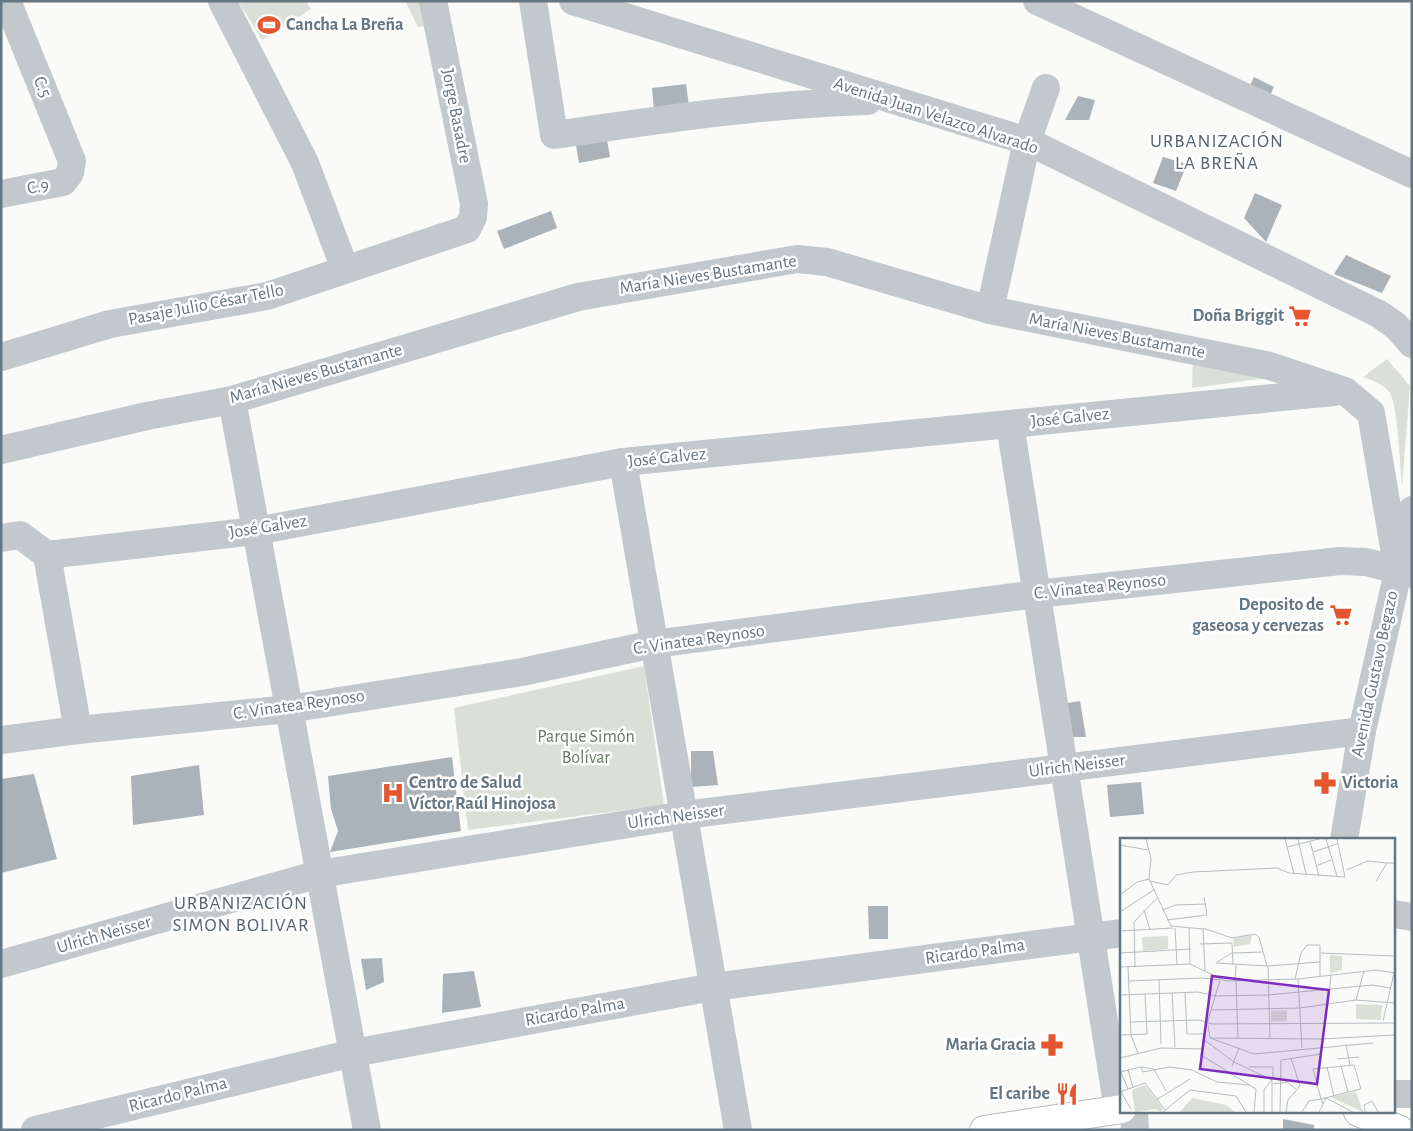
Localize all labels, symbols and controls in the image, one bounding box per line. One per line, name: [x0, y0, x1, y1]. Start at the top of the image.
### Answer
sports icon: Cancha La Breña: [256, 12, 282, 38]
place label: Cancha La Breña: [286, 16, 404, 34]
street label: Jorge Basadre: [438, 67, 474, 165]
street label: C.5: [30, 74, 54, 100]
street label: Avenida Juan Velazco Alvarado: [832, 74, 1041, 158]
district label: URBANIZACIÓN LA BREÑA: [1150, 130, 1284, 173]
street label: C.9: [26, 176, 50, 198]
street label: María Nieves Bustamante: [618, 252, 798, 298]
street label: Pasaje Julio César Tello: [127, 281, 285, 329]
supermarket icon: Doña Briggit: [1287, 303, 1313, 329]
place label: Doña Briggit: [1193, 307, 1284, 325]
street label: María Nieves Bustamante: [1027, 310, 1207, 362]
street label: María Nieves Bustamante: [228, 341, 404, 407]
street label: José Galvez: [1030, 405, 1110, 431]
street label: José Galvez: [627, 445, 707, 471]
street label: José Galvez: [228, 512, 308, 542]
street label: C. Vinatea Reynoso: [1033, 571, 1167, 603]
street label: Avenida Gustavo Begazo: [1349, 589, 1401, 759]
place label: Deposito de gaseosa y cervezas: [1192, 596, 1324, 635]
supermarket icon: Deposito de gaseosa y cervezas: [1328, 602, 1354, 628]
street label: C. Vinatea Reynoso: [632, 622, 766, 658]
street label: C. Vinatea Reynoso: [232, 687, 366, 723]
park label: Parque Simón Bolívar: [537, 728, 635, 767]
street label: Ulrich Neisser: [1028, 751, 1126, 781]
pharmacy icon: Victoria: [1312, 770, 1338, 796]
place label: Centro de Salud Víctor Raúl Hinojosa: [409, 774, 556, 813]
place label: Victoria: [1342, 774, 1399, 792]
hospital icon: Centro de Salud Víctor Raúl Hinojosa: [380, 780, 406, 806]
street label: Ulrich Neisser: [627, 801, 726, 833]
inset map: [1120, 838, 1396, 1114]
district label: URBANIZACIÓN SIMON BOLIVAR: [173, 892, 310, 935]
street label: Ulrich Neisser: [55, 913, 153, 957]
street label: Ricardo Palma: [924, 936, 1026, 968]
street label: Ricardo Palma: [524, 994, 626, 1030]
pharmacy icon: Maria Gracia: [1039, 1032, 1065, 1058]
place label: Maria Gracia: [946, 1036, 1036, 1054]
street label: Ricardo Palma: [127, 1074, 229, 1116]
restaurant icon: El caribe: [1054, 1081, 1080, 1107]
place label: El caribe: [989, 1085, 1050, 1103]

